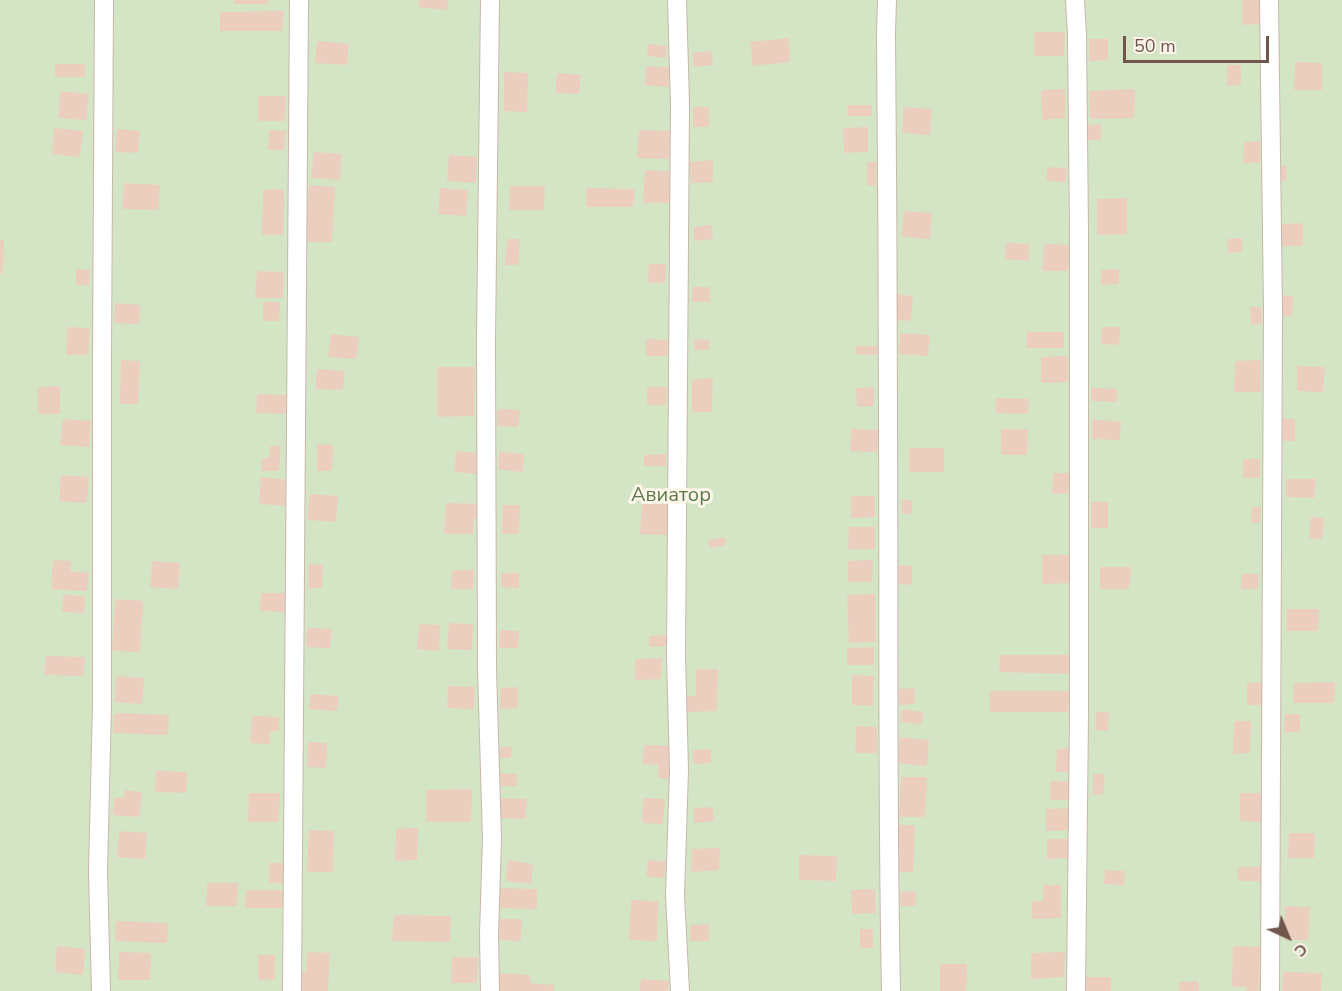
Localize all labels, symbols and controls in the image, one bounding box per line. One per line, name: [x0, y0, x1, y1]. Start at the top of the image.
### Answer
scale bar: [1126, 24, 1272, 62]
text: 50 m: [1134, 34, 1176, 58]
park label: Авиатор: [631, 484, 711, 508]
north arrow: [1258, 907, 1318, 967]
text: С: [1289, 938, 1312, 962]

